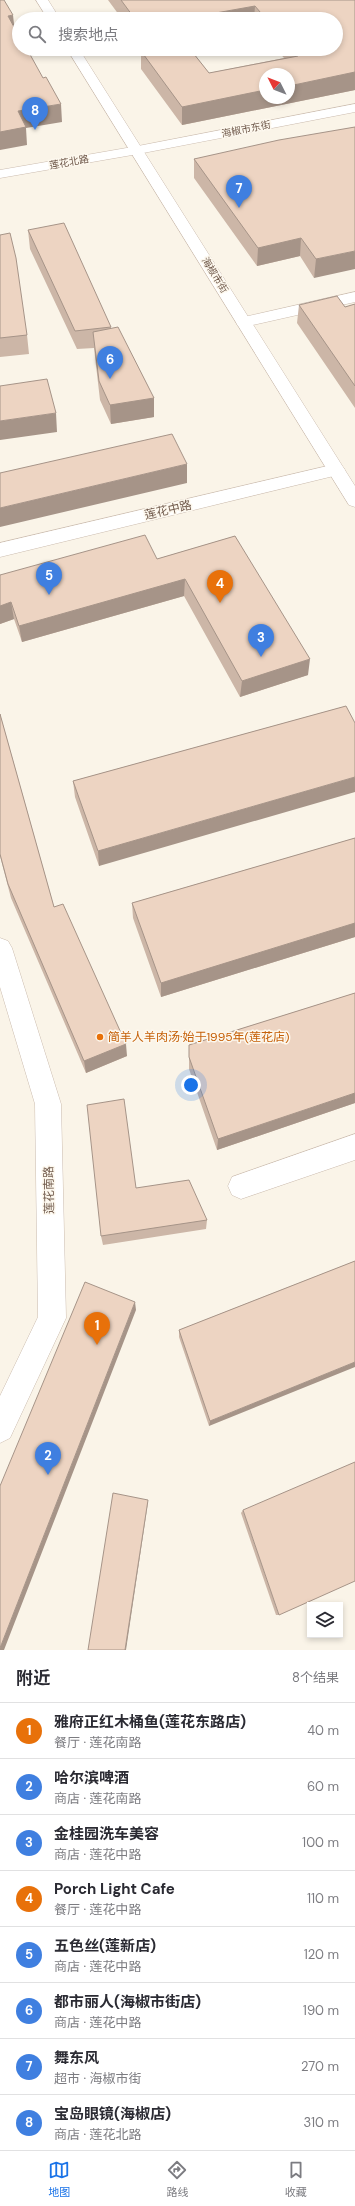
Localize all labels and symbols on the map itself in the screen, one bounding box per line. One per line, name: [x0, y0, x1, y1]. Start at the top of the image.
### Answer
north arrow: [259, 68, 295, 104]
pin: 8: [22, 97, 48, 130]
street label: 海椒市东街: [220, 118, 272, 140]
street label: 莲花北路: [48, 152, 90, 172]
pin: 7: [226, 175, 252, 208]
street label: 海椒市街: [199, 255, 231, 295]
pin: 6: [97, 346, 123, 379]
street label: 莲花中路: [143, 497, 193, 523]
pin: 5: [36, 562, 62, 595]
pin: 4: [207, 570, 233, 603]
pin: 3: [248, 624, 274, 657]
place label: 简羊人羊肉汤·始于1995年(莲花店): [108, 1029, 289, 1045]
marker: 简羊人羊肉汤·始于1995年(莲花店): [95, 1032, 105, 1042]
your location: [181, 1075, 201, 1095]
street label: 莲花南路: [41, 1166, 57, 1214]
pin: 1: [84, 1312, 110, 1345]
pin: 2: [35, 1442, 61, 1475]

